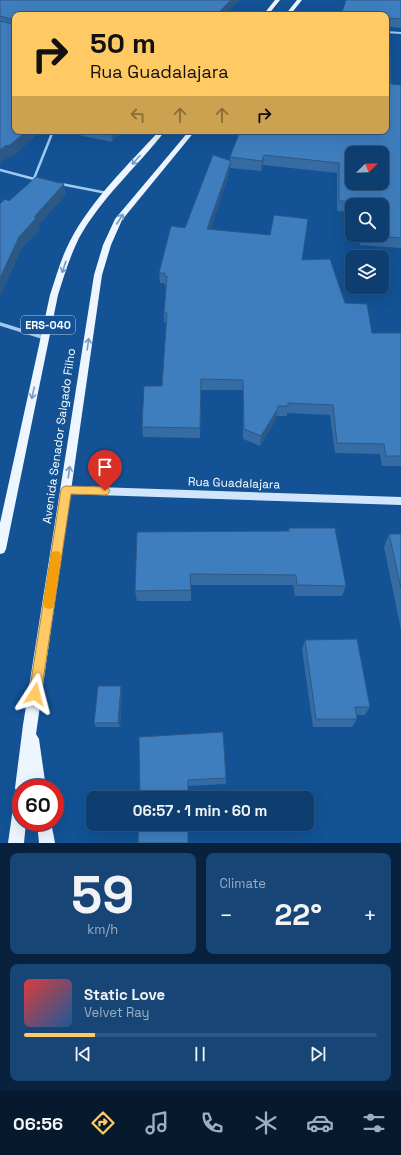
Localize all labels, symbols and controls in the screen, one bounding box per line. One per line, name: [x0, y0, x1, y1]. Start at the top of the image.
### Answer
text: 50 m: [90, 25, 156, 61]
icon: right: [24, 28, 76, 80]
text: Rua Guadalajara: [90, 60, 229, 83]
icon: left: [127, 104, 149, 126]
icon: ahead: [169, 104, 191, 126]
icon: ahead: [211, 104, 233, 126]
icon: right: [253, 104, 275, 126]
north arrow: [345, 146, 389, 190]
map controls: [345, 146, 389, 294]
one-way arrow: [131, 155, 141, 165]
button: search: [345, 198, 389, 242]
one-way arrow: [117, 213, 125, 225]
button: layers: [345, 250, 389, 294]
one-way arrow: [59, 260, 67, 272]
road number: ERS-040: [21, 316, 75, 334]
one-way arrow: [84, 338, 92, 351]
street label: Avenida Senador Salgado Filho: [39, 347, 79, 525]
one-way arrow: [29, 386, 37, 399]
pin: [88, 450, 122, 491]
icon: arrive: [94, 456, 116, 478]
one-way arrow: [65, 466, 73, 479]
street label: Rua Guadalajara: [188, 473, 281, 493]
position arrow: [14, 673, 56, 715]
speed limit sign: 60: [12, 779, 64, 831]
text: 06:57 · 1 min · 60 m: [133, 801, 267, 820]
text: 59: [71, 862, 134, 928]
text: Climate: [220, 875, 266, 892]
text: 22°: [275, 895, 322, 934]
text: −: [220, 901, 233, 929]
text: +: [363, 901, 377, 929]
text: km/h: [87, 921, 118, 938]
text: Static Love: [84, 985, 165, 1004]
text: Velvet Ray: [84, 1004, 149, 1021]
icon: previous: [72, 1043, 94, 1065]
icon: pause: [189, 1043, 211, 1065]
icon: next: [307, 1043, 329, 1065]
icon: directions: [89, 1109, 117, 1137]
icon: music: [143, 1109, 171, 1137]
icon: phone: [198, 1109, 226, 1137]
icon: climate: [252, 1109, 280, 1137]
icon: car: [306, 1109, 334, 1137]
icon: filters: [360, 1109, 388, 1137]
text: 06:56: [13, 1112, 63, 1135]

